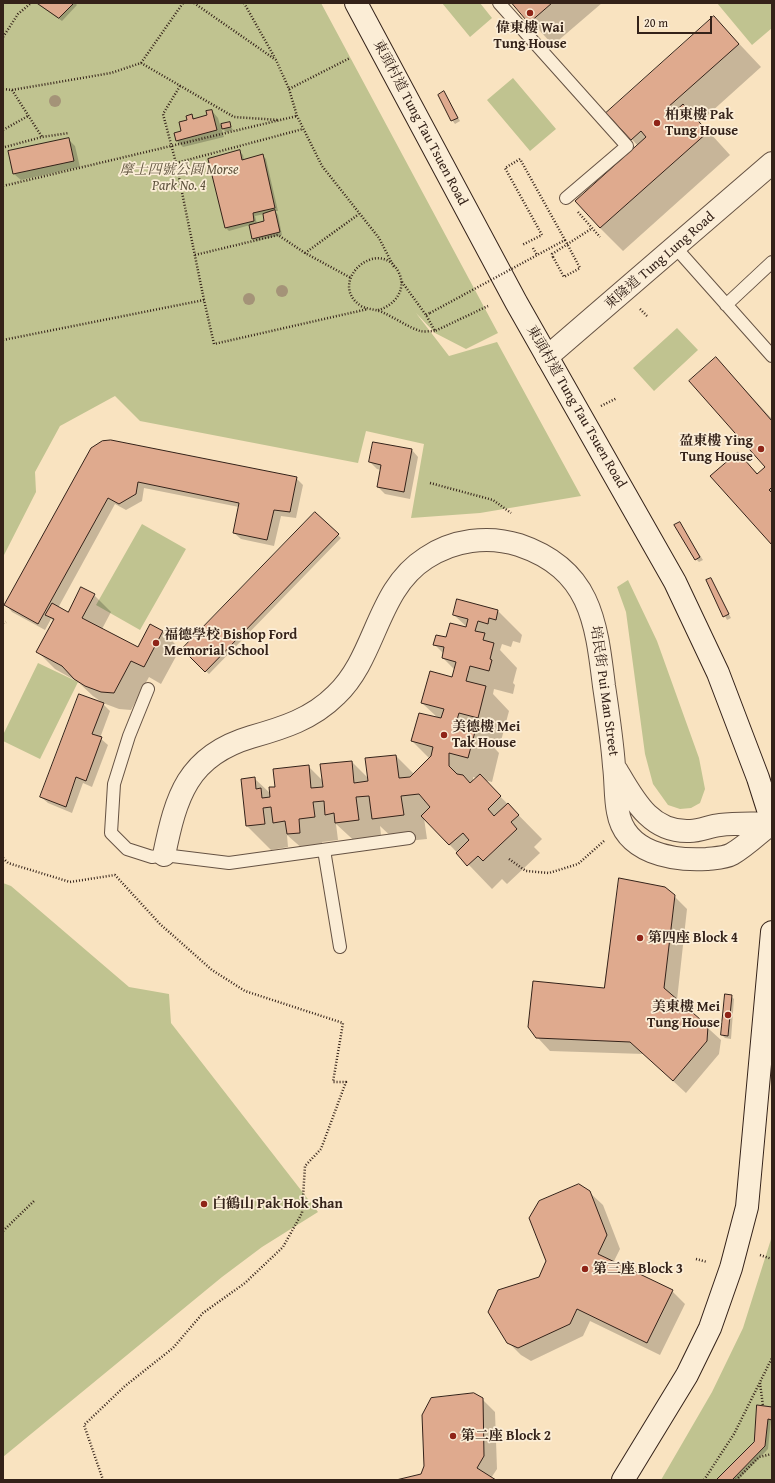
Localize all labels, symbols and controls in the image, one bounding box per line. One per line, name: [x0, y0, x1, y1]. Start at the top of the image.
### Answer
marker: 偉東樓 Wai Tung House: [525, 8, 535, 18]
scale bar: [639, 8, 714, 34]
text: 20 m: [644, 14, 668, 31]
place label: 偉東樓 Wai Tung House: [493, 20, 567, 52]
street label: 東頭村道 Tung Tau Tsuen Road: [369, 37, 471, 209]
place label: 柏東樓 Pak Tung House: [665, 107, 738, 140]
marker: 柏東樓 Pak Tung House: [652, 118, 662, 128]
park label: 摩士四號公園 Morse Park No. 4: [119, 162, 239, 194]
street label: 東隆道 Tung Lung Road: [602, 209, 718, 313]
street label: 東頭村道 Tung Tau Tsuen Road: [523, 323, 629, 491]
place label: 盈東樓 Ying Tung House: [679, 433, 753, 466]
marker: 盈東樓 Ying Tung House: [756, 444, 766, 454]
street label: 培民街 Pui Man Street: [587, 625, 621, 757]
place label: 福德學校 Bishop Ford Memorial School: [164, 627, 297, 660]
marker: 福德學校 Bishop Ford Memorial School: [151, 638, 161, 648]
place label: 美德樓 Mei Tak House: [452, 719, 520, 752]
marker: 美德樓 Mei Tak House: [439, 730, 449, 740]
place label: 第四座 Block 4: [648, 930, 738, 946]
marker: 第四座 Block 4: [635, 933, 645, 943]
place label: 美東樓 Mei Tung House: [647, 999, 720, 1032]
marker: 美東樓 Mei Tung House: [723, 1010, 733, 1020]
place label: 白鶴山 Pak Hok Shan: [212, 1196, 343, 1212]
marker: 白鶴山 Pak Hok Shan: [199, 1199, 209, 1209]
place label: 第三座 Block 3: [593, 1261, 683, 1277]
marker: 第三座 Block 3: [580, 1264, 590, 1274]
place label: 第二座 Block 2: [461, 1428, 551, 1444]
marker: 第二座 Block 2: [448, 1431, 458, 1441]

